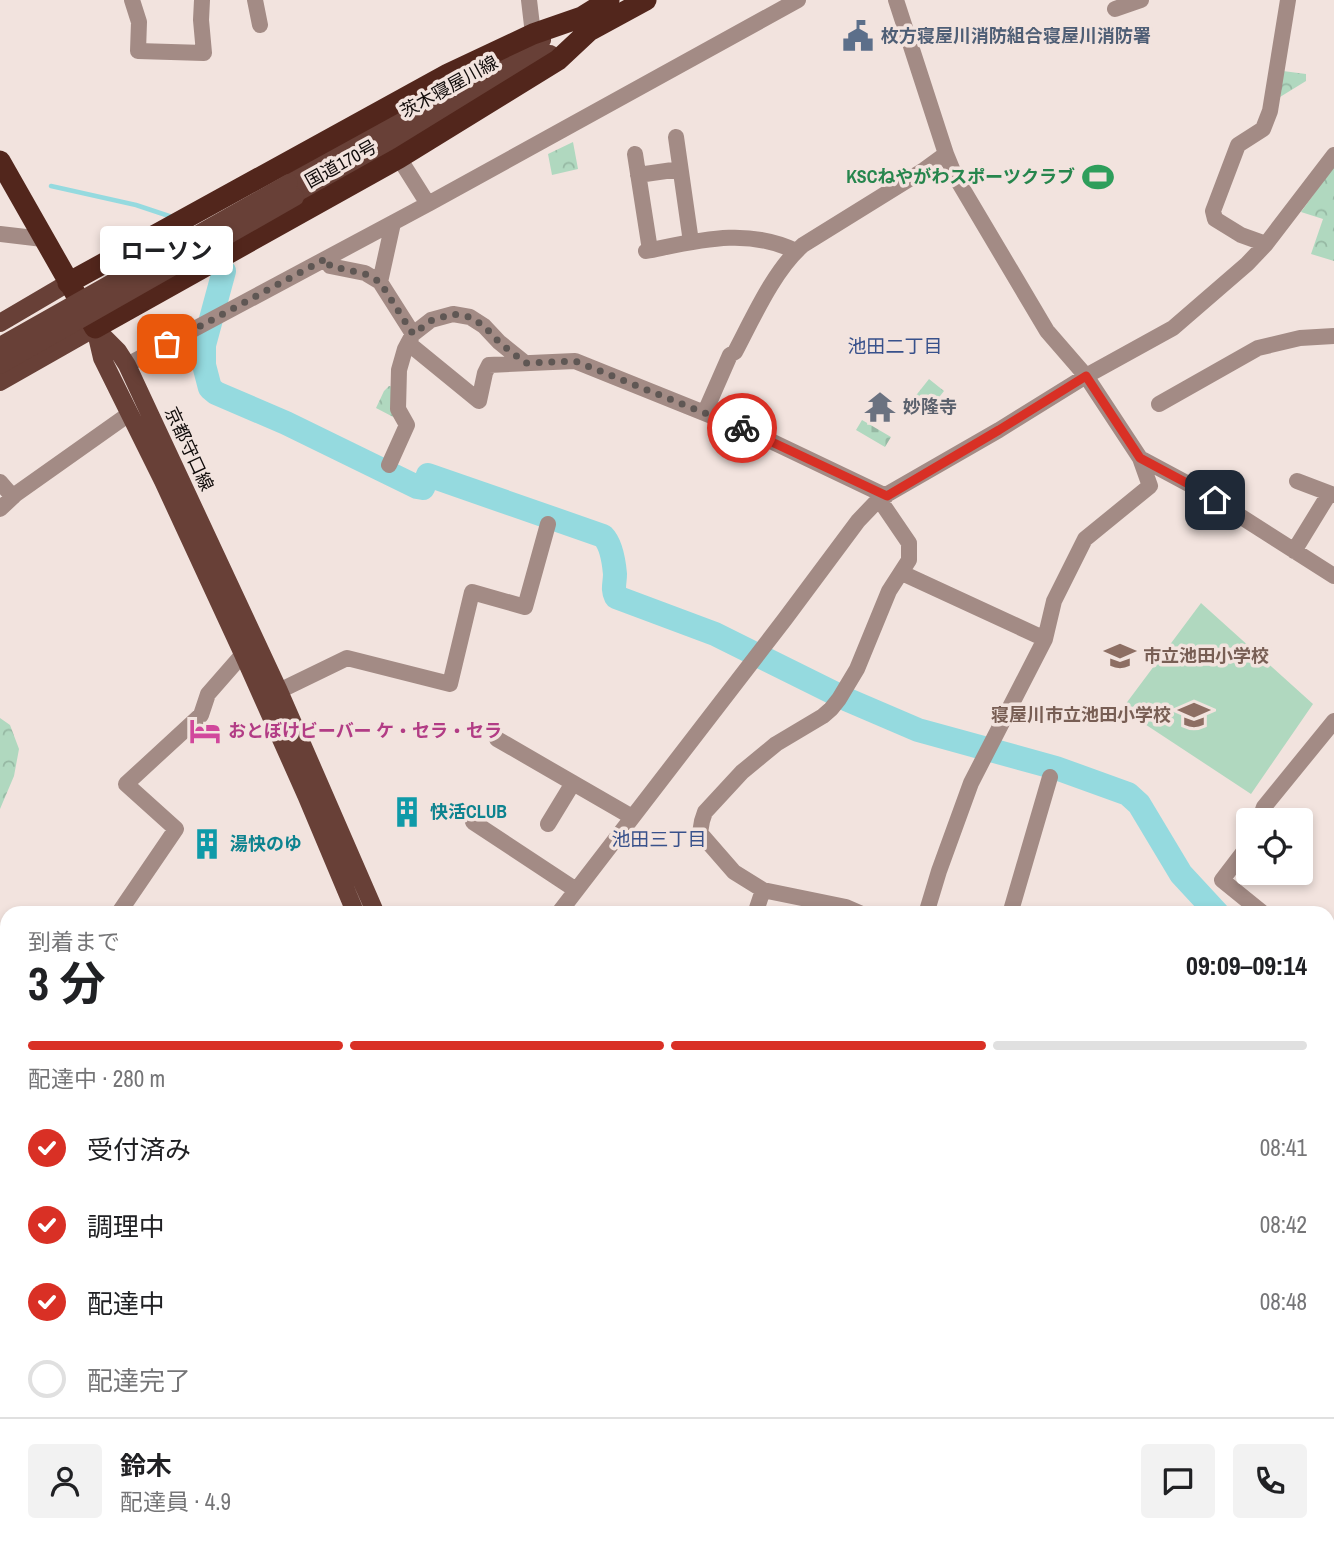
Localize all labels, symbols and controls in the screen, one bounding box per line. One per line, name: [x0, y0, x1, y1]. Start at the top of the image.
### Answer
public building icon: 枚方寝屋川消防組合寝屋川消防署: [841, 19, 875, 53]
place label: 枚方寝屋川消防組合寝屋川消防署: [881, 23, 1151, 48]
street label: 茨木寝屋川線: [395, 49, 502, 124]
street label: 国道170号: [300, 134, 381, 194]
sports icon: KSCねやがわスポーツクラブ: [1081, 160, 1115, 194]
place label: KSCねやがわスポーツクラブ: [846, 164, 1075, 189]
callout: ローソン: [100, 225, 234, 274]
text: ローソン: [121, 235, 213, 266]
pin: [137, 314, 197, 374]
icon: bag: [148, 325, 186, 363]
district label: 池田二丁目: [847, 333, 943, 359]
temple icon: 妙隆寺: [863, 390, 897, 424]
courier: [707, 393, 777, 463]
place label: 妙隆寺: [903, 394, 957, 419]
street label: 京都守口線: [159, 403, 220, 495]
icon: bike: [723, 409, 761, 447]
pin: [1185, 470, 1245, 530]
icon: home: [1196, 481, 1234, 519]
school or university icon: 市立池田小学校: [1103, 639, 1137, 673]
place label: 市立池田小学校: [1143, 643, 1269, 668]
school or university icon: 寝屋川市立池田小学校: [1177, 698, 1211, 732]
place label: 寝屋川市立池田小学校: [991, 702, 1171, 727]
hotel icon: おとぼけビーバー ケ・セラ・セラ: [188, 714, 222, 748]
place label: おとぼけビーバー ケ・セラ・セラ: [228, 718, 502, 743]
building icon: 快活CLUB: [390, 795, 424, 829]
place label: 快活CLUB: [430, 799, 507, 824]
map controls: [1236, 808, 1313, 885]
button: locate: [1236, 808, 1313, 885]
district label: 池田三丁目: [611, 826, 707, 852]
building icon: 湯快のゆ: [190, 827, 224, 861]
place label: 湯快のゆ: [230, 831, 302, 856]
text: 到着まで: [28, 926, 120, 957]
text: 09:09–09:14: [1186, 948, 1307, 983]
text: 3 分: [28, 952, 105, 1014]
text: 配達中 · 280 m: [28, 1063, 165, 1094]
icon: check: [28, 1129, 66, 1167]
text: 受付済み: [87, 1132, 191, 1167]
text: 08:41: [1260, 1132, 1307, 1163]
icon: check: [28, 1206, 66, 1244]
text: 調理中: [87, 1209, 165, 1244]
text: 08:42: [1260, 1209, 1307, 1240]
icon: check: [28, 1283, 66, 1321]
text: 配達中: [87, 1286, 165, 1321]
text: 08:48: [1260, 1286, 1307, 1317]
text: 配達完了: [87, 1363, 191, 1398]
button: person: [28, 1444, 102, 1518]
button: chat: [1141, 1444, 1215, 1518]
button: phone: [1233, 1444, 1307, 1518]
text: 鈴木: [120, 1448, 172, 1483]
text: 配達員 · 4.9: [120, 1486, 231, 1517]

